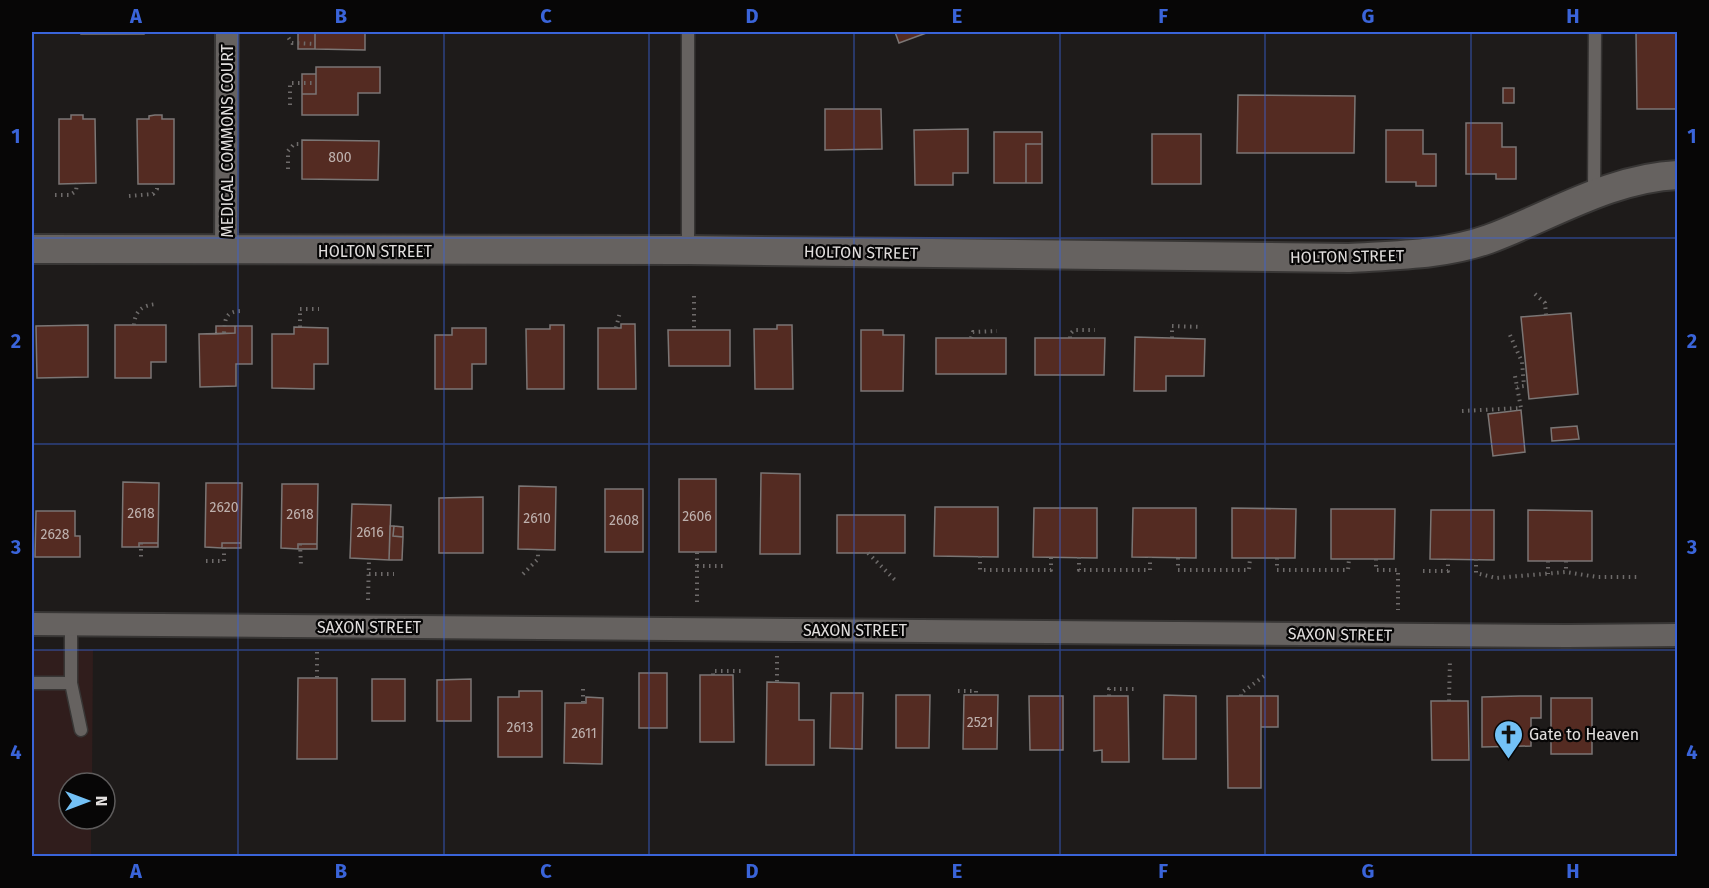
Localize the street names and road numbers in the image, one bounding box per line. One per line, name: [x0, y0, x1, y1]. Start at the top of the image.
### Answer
street label: MEDICAL COMMONS COURT: [218, 43, 237, 238]
street label: HOLTON STREET: [318, 242, 433, 261]
street label: HOLTON STREET: [804, 242, 919, 263]
street label: HOLTON STREET: [1290, 246, 1405, 267]
street label: SAXON STREET: [317, 618, 422, 637]
street label: SAXON STREET: [803, 621, 908, 640]
street label: SAXON STREET: [1288, 624, 1393, 645]

